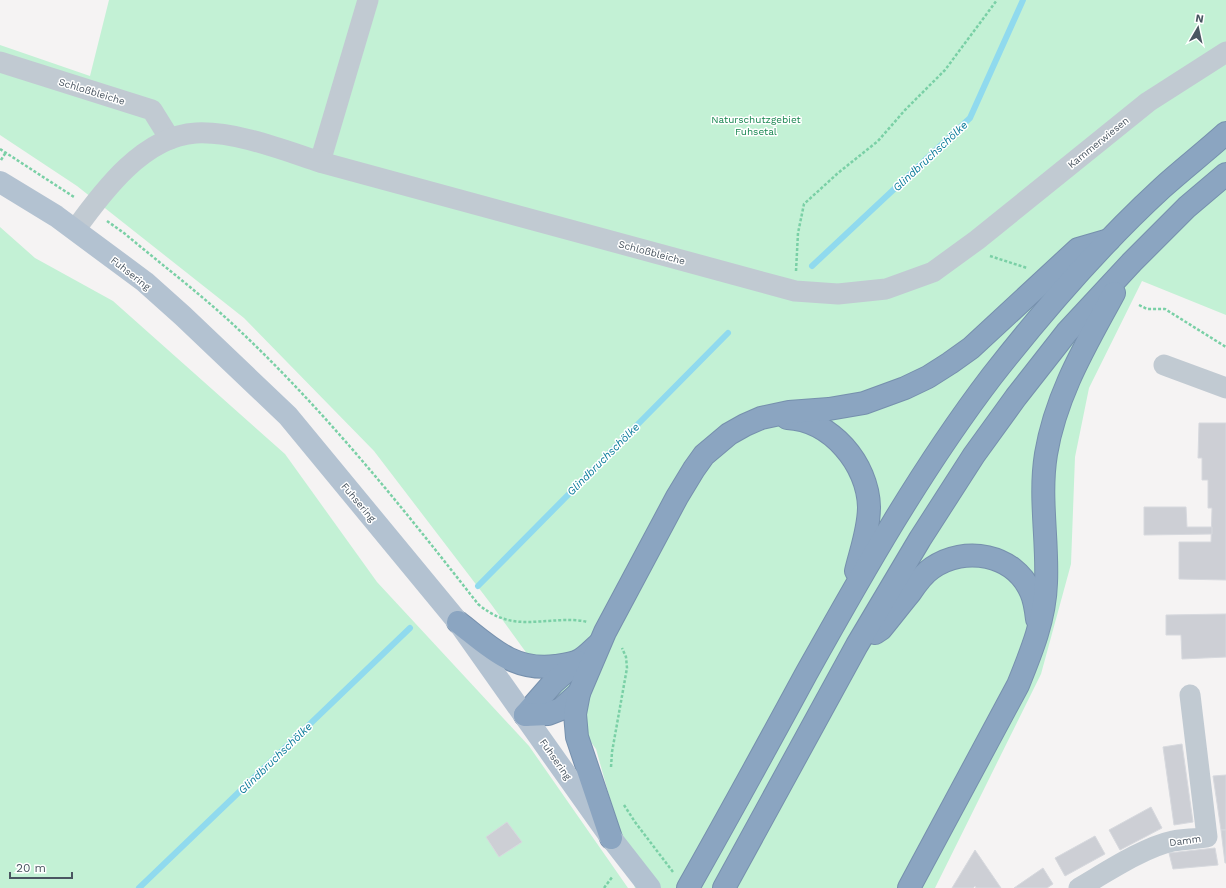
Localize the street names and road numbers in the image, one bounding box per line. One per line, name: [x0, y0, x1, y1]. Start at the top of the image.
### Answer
street label: Schloßbleiche: [57, 76, 127, 107]
street label: Kammerwiesen: [1066, 115, 1131, 170]
street label: Schloßbleiche: [617, 238, 687, 267]
street label: Fuhsering: [109, 254, 153, 293]
street label: Fuhsering: [339, 481, 378, 525]
street label: Fuhsering: [538, 737, 574, 782]
street label: Damm: [1168, 833, 1202, 848]

